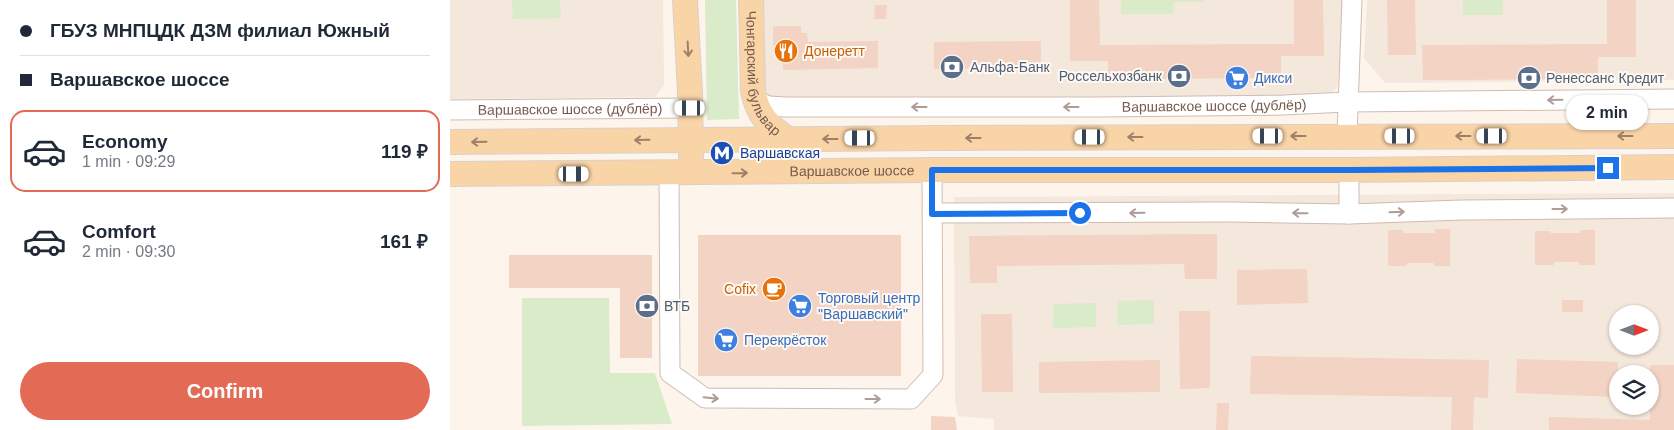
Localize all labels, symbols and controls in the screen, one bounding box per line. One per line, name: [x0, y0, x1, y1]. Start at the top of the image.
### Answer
street label: Чонгарский бульвар: [743, 10, 784, 139]
text: ГБУЗ МНПЦДК ДЗМ филиал Южный: [50, 20, 390, 41]
restaurant icon: Донеретт: [773, 38, 799, 64]
one-way arrow: [683, 40, 692, 56]
place label: Донеретт: [804, 43, 865, 59]
bank icon: Альфа-Банк: [939, 54, 965, 80]
place label: Альфа-Банк: [970, 59, 1050, 75]
bank icon: Россельхозбанк: [1166, 63, 1192, 89]
supermarket icon: Дикси: [1224, 65, 1250, 91]
bank icon: Ренессанс Кредит: [1516, 65, 1542, 91]
place label: Россельхозбанк: [1059, 68, 1163, 84]
text: Варшавское шоссе: [50, 69, 230, 90]
place label: Дикси: [1254, 70, 1292, 86]
place label: Ренессанс Кредит: [1546, 70, 1665, 86]
one-way arrow: [1548, 95, 1564, 105]
street label: Варшавское шоссе (дублёр): [1122, 96, 1307, 115]
callout: 2 min: [1567, 96, 1649, 130]
street label: Варшавское шоссе (дублёр): [478, 100, 662, 118]
car: [675, 101, 705, 116]
one-way arrow: [911, 102, 927, 112]
one-way arrow: [1063, 102, 1080, 112]
text: 2 min: [1586, 104, 1628, 121]
icon: car: [22, 129, 67, 174]
car: [1253, 129, 1283, 144]
car: [1385, 129, 1415, 144]
car: [1477, 129, 1507, 144]
car: [1075, 130, 1105, 145]
text: Economy: [82, 131, 168, 152]
car: [845, 131, 875, 146]
one-way arrow: [1290, 131, 1306, 141]
one-way arrow: [1455, 131, 1472, 141]
one-way arrow: [1618, 131, 1634, 141]
one-way arrow: [1128, 132, 1144, 142]
one-way arrow: [965, 133, 982, 143]
one-way arrow: [823, 134, 839, 143]
one-way arrow: [634, 135, 650, 145]
one-way arrow: [472, 137, 488, 146]
metro station icon: Варшавская: [709, 140, 735, 166]
text: 119 ₽: [381, 141, 428, 162]
place label: Варшавская: [740, 145, 820, 161]
text: 1 min · 09:29: [82, 153, 175, 170]
route end: [1597, 157, 1619, 179]
street label: Варшавское шоссе: [789, 162, 915, 179]
car: [559, 167, 589, 182]
one-way arrow: [731, 168, 747, 178]
route start: [1069, 202, 1091, 224]
one-way arrow: [1552, 204, 1568, 214]
one-way arrow: [1389, 207, 1405, 217]
one-way arrow: [1130, 208, 1146, 218]
one-way arrow: [1292, 208, 1308, 218]
icon: car: [22, 219, 67, 264]
text: Comfort: [82, 221, 156, 242]
text: 161 ₽: [380, 231, 428, 252]
text: 2 min · 09:30: [82, 243, 175, 260]
cafe icon: Cofix: [761, 276, 787, 302]
place label: Cofix: [724, 281, 756, 297]
place label: Торговый центр "Варшавский": [818, 290, 921, 322]
bank icon: ВТБ: [634, 293, 660, 319]
supermarket icon: Торговый центр "Варшавский": [787, 293, 813, 319]
place label: ВТБ: [664, 298, 690, 314]
north arrow: [1609, 305, 1659, 355]
map controls: [1609, 305, 1659, 415]
supermarket icon: Перекрёсток: [713, 327, 739, 353]
place label: Перекрёсток: [744, 332, 827, 348]
button: Confirm: [20, 362, 430, 420]
button: layers: [1609, 365, 1659, 415]
one-way arrow: [703, 393, 719, 402]
one-way arrow: [865, 394, 881, 404]

